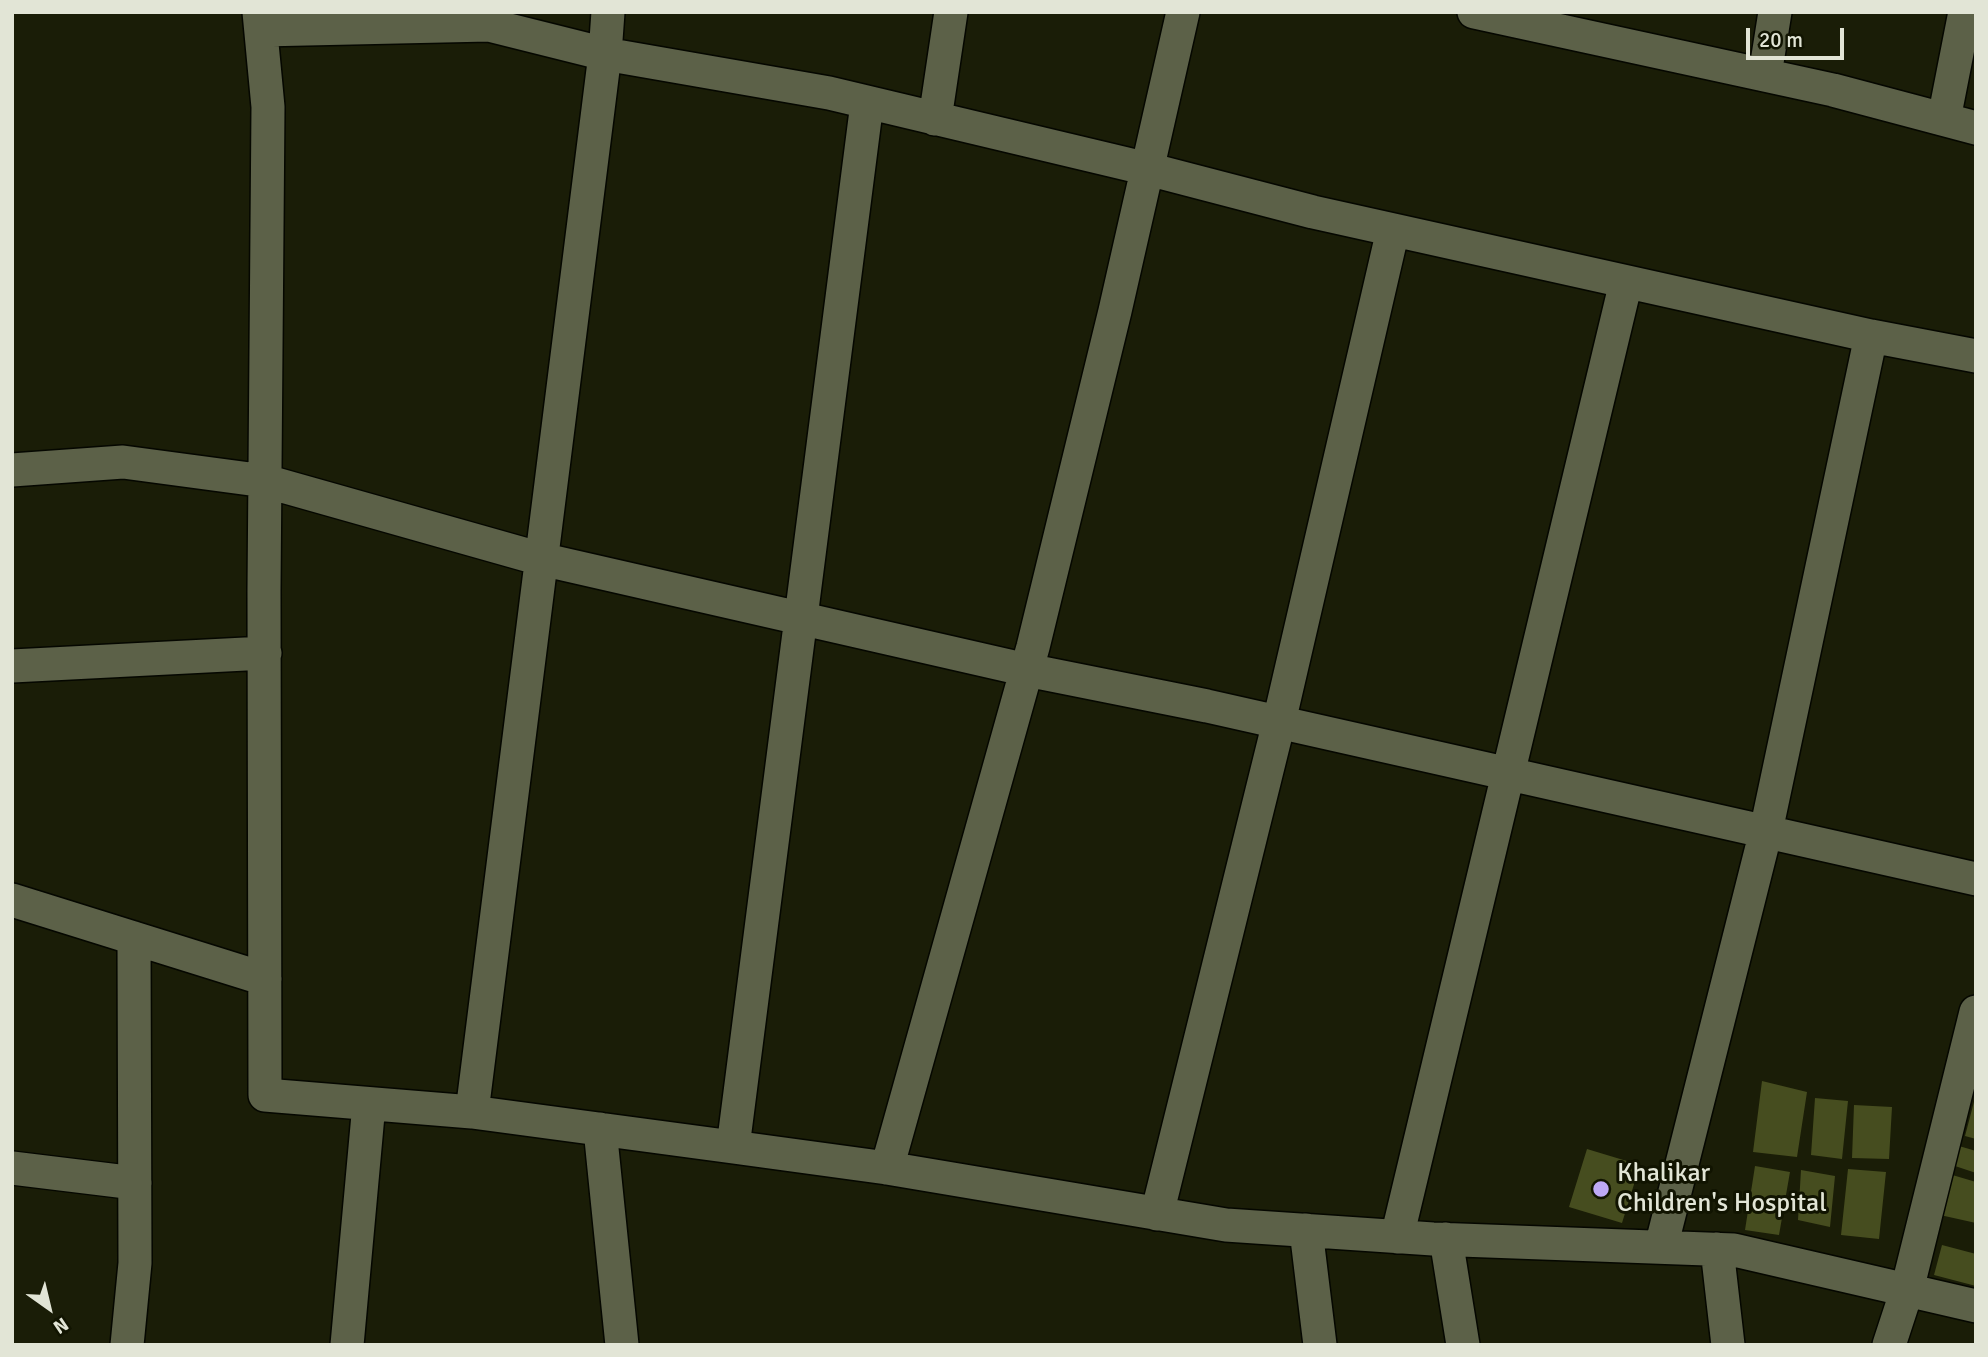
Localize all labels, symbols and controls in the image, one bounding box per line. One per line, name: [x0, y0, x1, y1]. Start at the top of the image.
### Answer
scale bar: [1750, 14, 1848, 58]
text: 20 m: [1759, 27, 1803, 53]
place label: Khalikar Children's Hospital: [1617, 1158, 1827, 1220]
marker: Khalikar Children's Hospital: [1591, 1179, 1611, 1199]
north arrow: [14, 1273, 84, 1343]
text: N: [49, 1312, 73, 1339]

